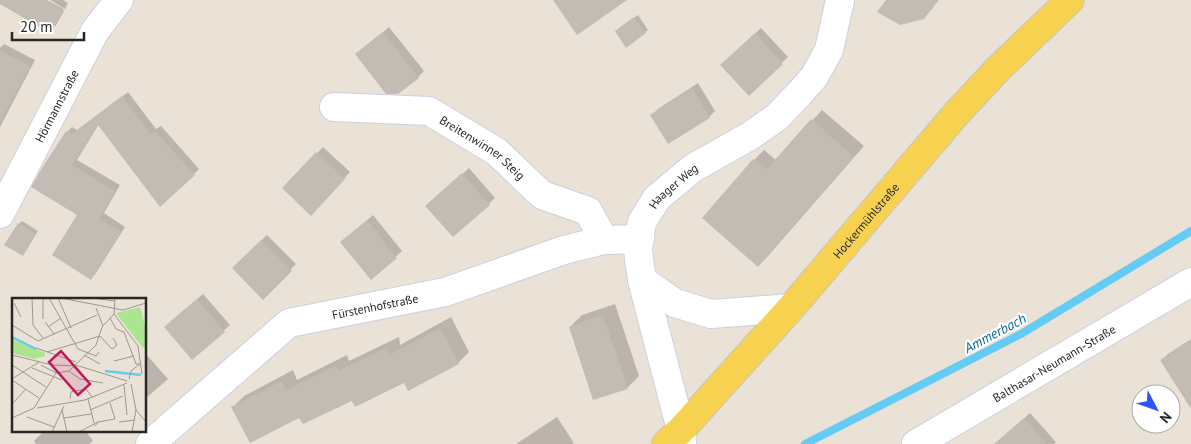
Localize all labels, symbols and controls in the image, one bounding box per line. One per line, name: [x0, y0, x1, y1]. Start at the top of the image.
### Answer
scale bar: [12, 10, 85, 42]
text: 20 m: [20, 17, 53, 36]
street label: Hörmannstraße: [31, 67, 81, 145]
street label: Breitenwinner Steig: [437, 112, 529, 183]
street label: Haager Weg: [645, 160, 700, 211]
street label: Hockermühlstraße: [829, 179, 902, 261]
street label: Fürstenhofstraße: [331, 290, 419, 322]
inset map: [12, 298, 146, 432]
water label: Ammerbach: [960, 309, 1029, 357]
street label: Balthasar-Neumann-Straße: [990, 321, 1118, 405]
north arrow: [1131, 384, 1181, 434]
text: N: [1156, 408, 1176, 427]

